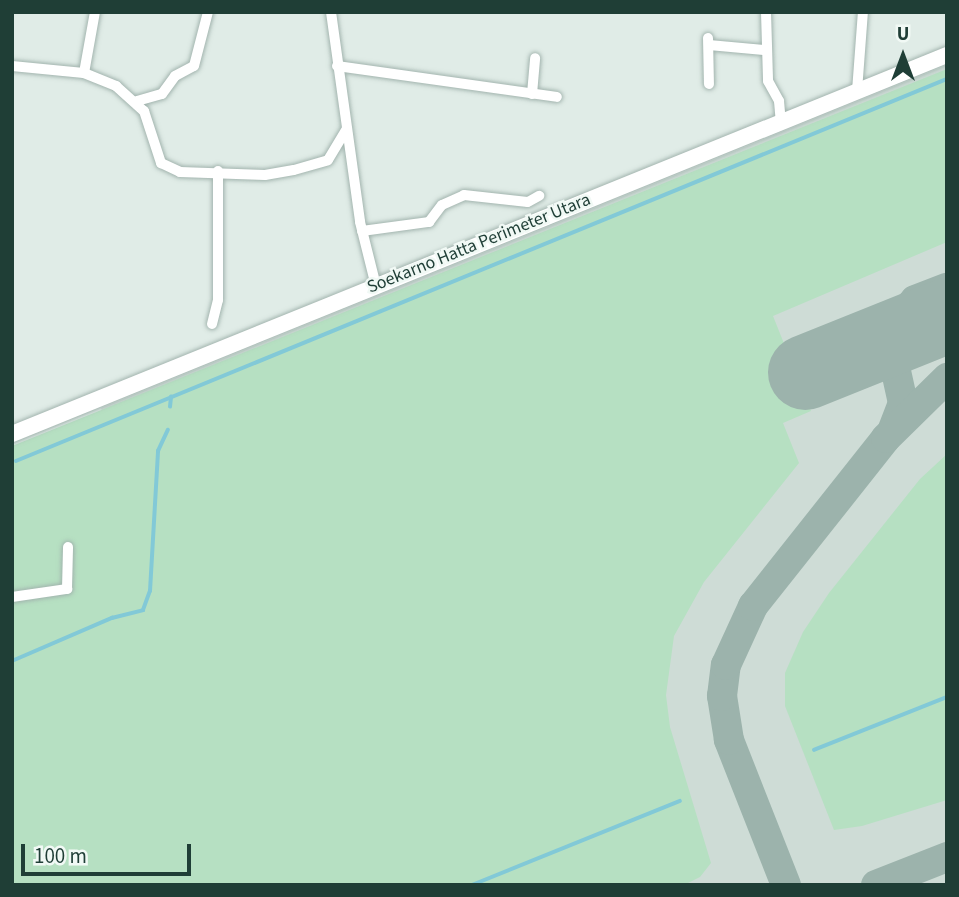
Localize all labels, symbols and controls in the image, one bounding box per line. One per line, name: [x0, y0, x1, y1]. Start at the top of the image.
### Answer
north arrow: [868, 21, 938, 91]
text: U: [897, 21, 909, 48]
street label: Soekarno Hatta Perimeter Utara: [364, 189, 594, 299]
scale bar: [24, 830, 194, 874]
text: 100 m: [34, 841, 87, 871]

